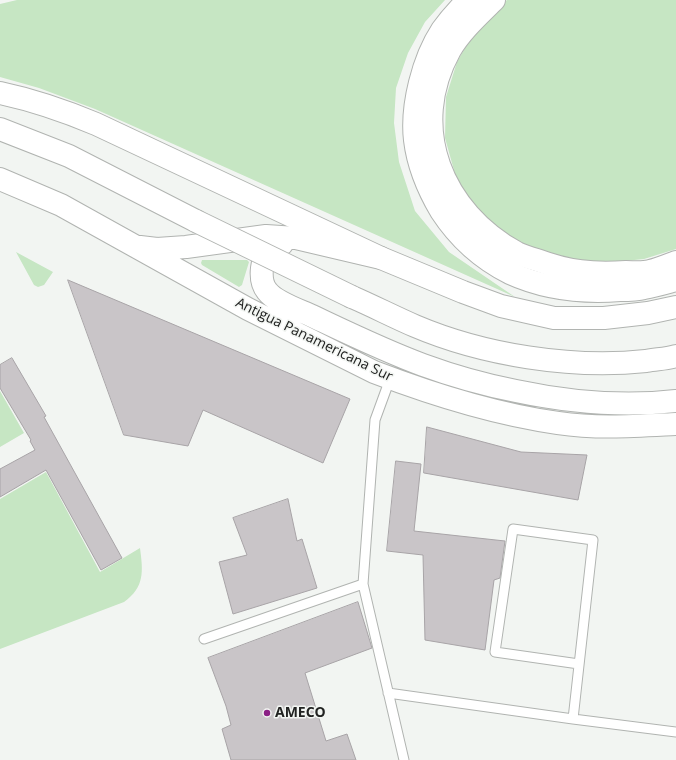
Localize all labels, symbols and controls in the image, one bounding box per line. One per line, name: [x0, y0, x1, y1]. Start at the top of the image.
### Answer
street label: Antigua Panamericana Sur: [233, 295, 395, 385]
place label: AMECO: [275, 705, 326, 721]
marker: AMECO: [262, 708, 272, 718]

